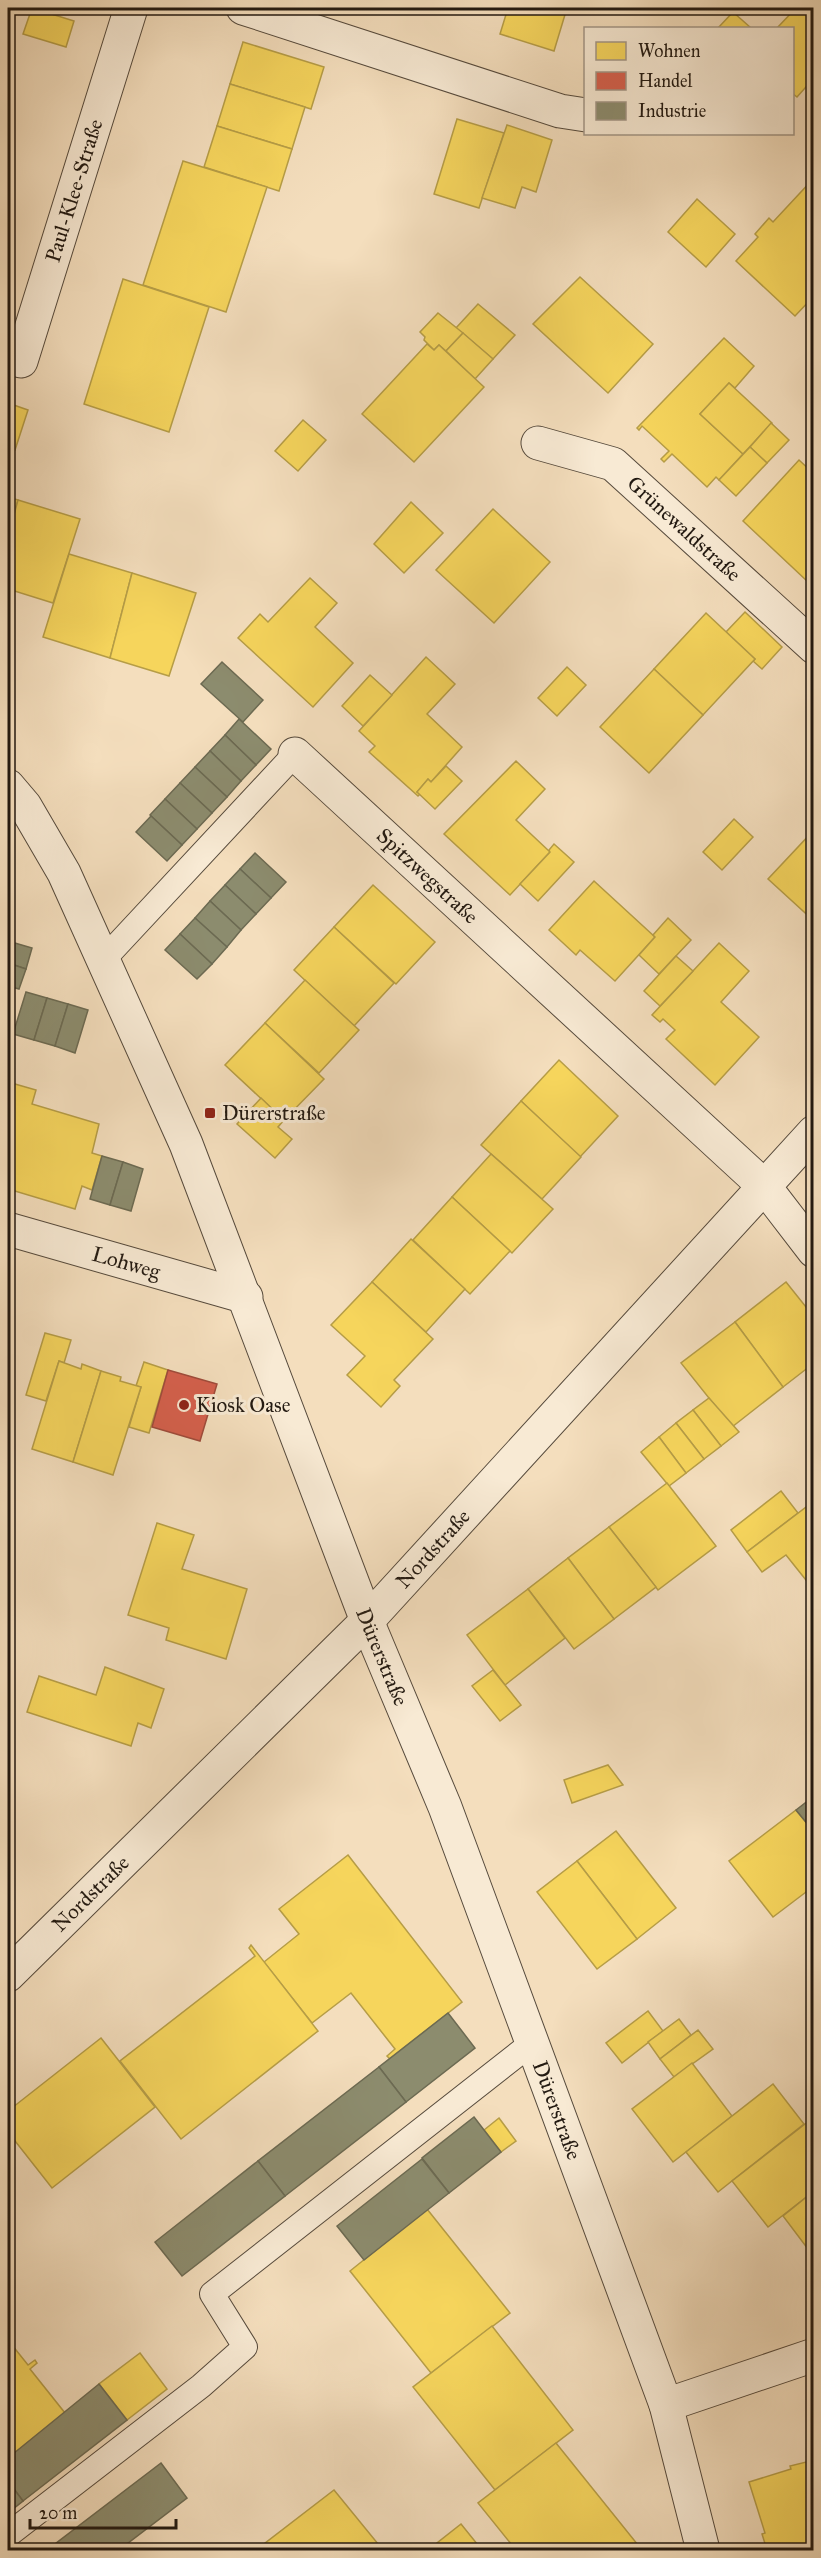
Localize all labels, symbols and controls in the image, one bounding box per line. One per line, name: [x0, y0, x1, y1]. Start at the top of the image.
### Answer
legend: [584, 27, 794, 135]
text: Wohnen: [638, 40, 701, 62]
text: Handel: [638, 70, 692, 92]
text: Industrie: [638, 100, 706, 122]
street label: Paul-Klee-Straße: [40, 116, 109, 265]
street label: Grünewaldstraße: [622, 470, 747, 587]
street label: Spitzwegstraße: [371, 823, 484, 929]
place label: Dürerstraße: [222, 1100, 326, 1126]
marker: Dürerstraße: [203, 1106, 217, 1120]
street label: Lohweg: [89, 1241, 164, 1285]
place label: Kiosk Oase: [196, 1392, 291, 1418]
marker: Kiosk Oase: [177, 1398, 191, 1412]
street label: Nordstraße: [390, 1504, 476, 1594]
street label: Dürerstraße: [350, 1604, 414, 1710]
street label: Nordstraße: [47, 1850, 135, 1937]
street label: Dürerstraße: [527, 2057, 587, 2163]
scale bar: [30, 2492, 176, 2530]
text: 20 m: [39, 2502, 77, 2524]

